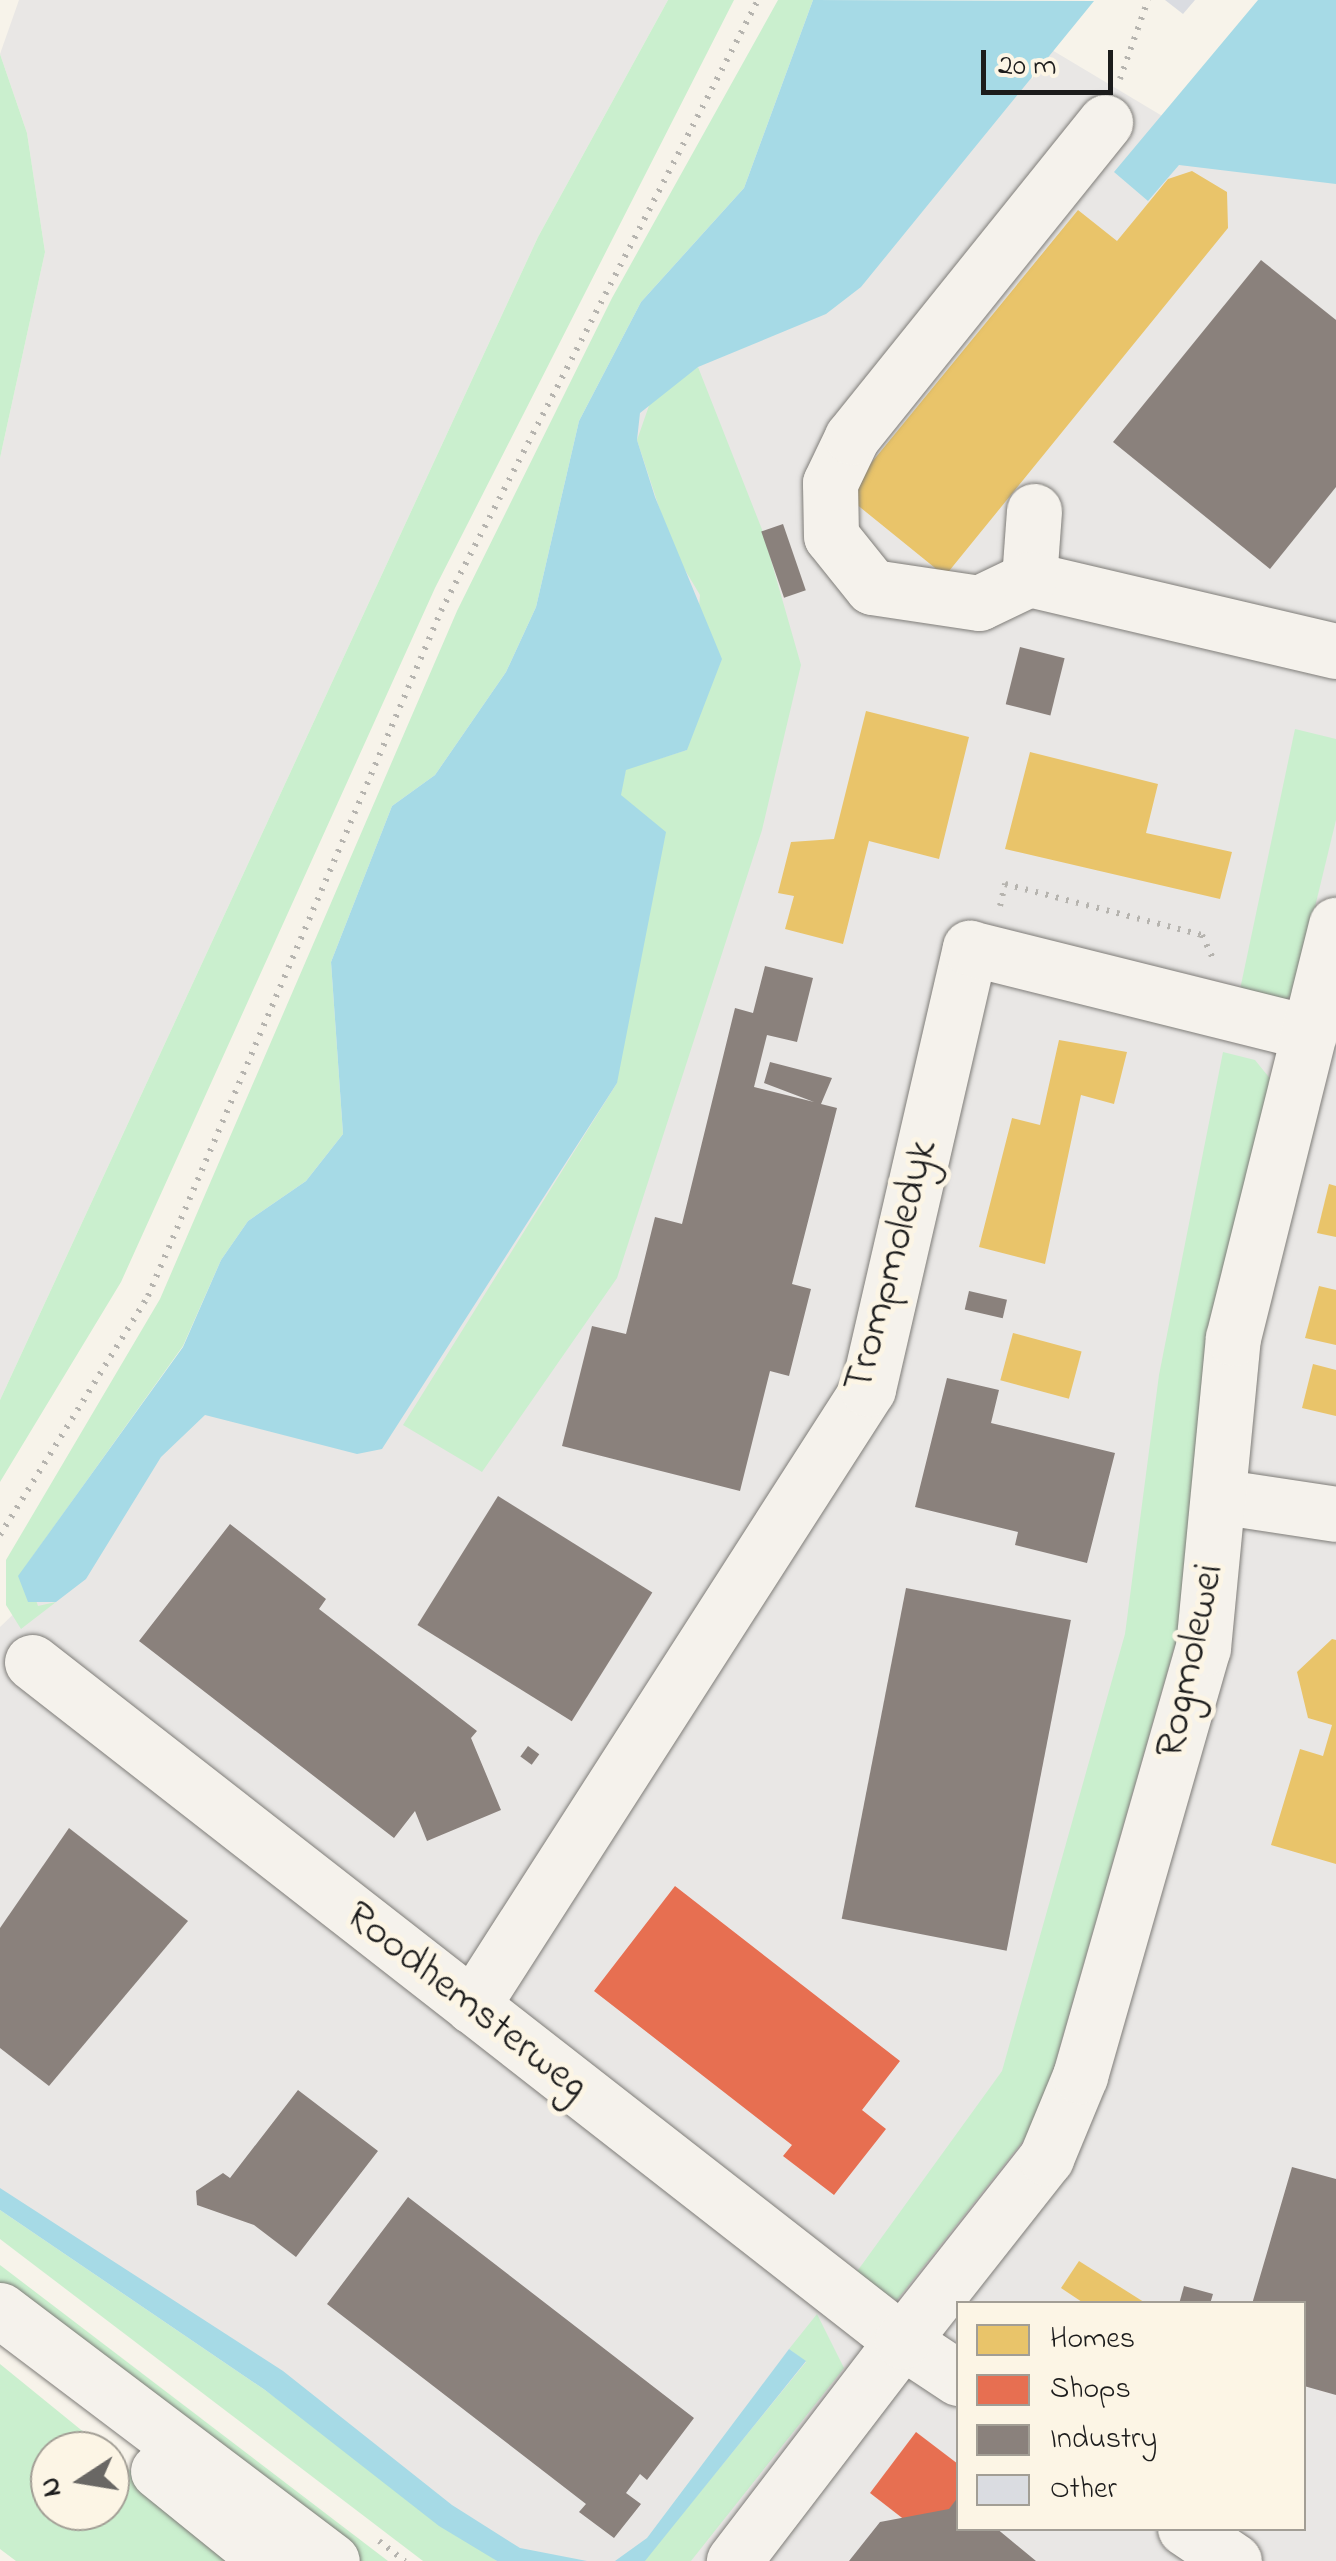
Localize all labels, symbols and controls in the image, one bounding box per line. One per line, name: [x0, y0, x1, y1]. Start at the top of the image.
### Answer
scale bar: [986, 30, 1118, 92]
text: 20 m: [998, 45, 1057, 89]
street label: Trompmoledyk: [834, 1135, 950, 1397]
street label: Rogmolewei: [1146, 1559, 1236, 1763]
street label: Roodhemsterweg: [334, 1891, 598, 2113]
legend: [956, 2301, 1306, 2531]
text: Homes: [1050, 2318, 1135, 2362]
text: Shops: [1050, 2368, 1131, 2412]
text: Industry: [1050, 2418, 1157, 2462]
north arrow: [30, 2431, 130, 2531]
text: Other: [1050, 2468, 1117, 2512]
text: N: [30, 2473, 74, 2500]

